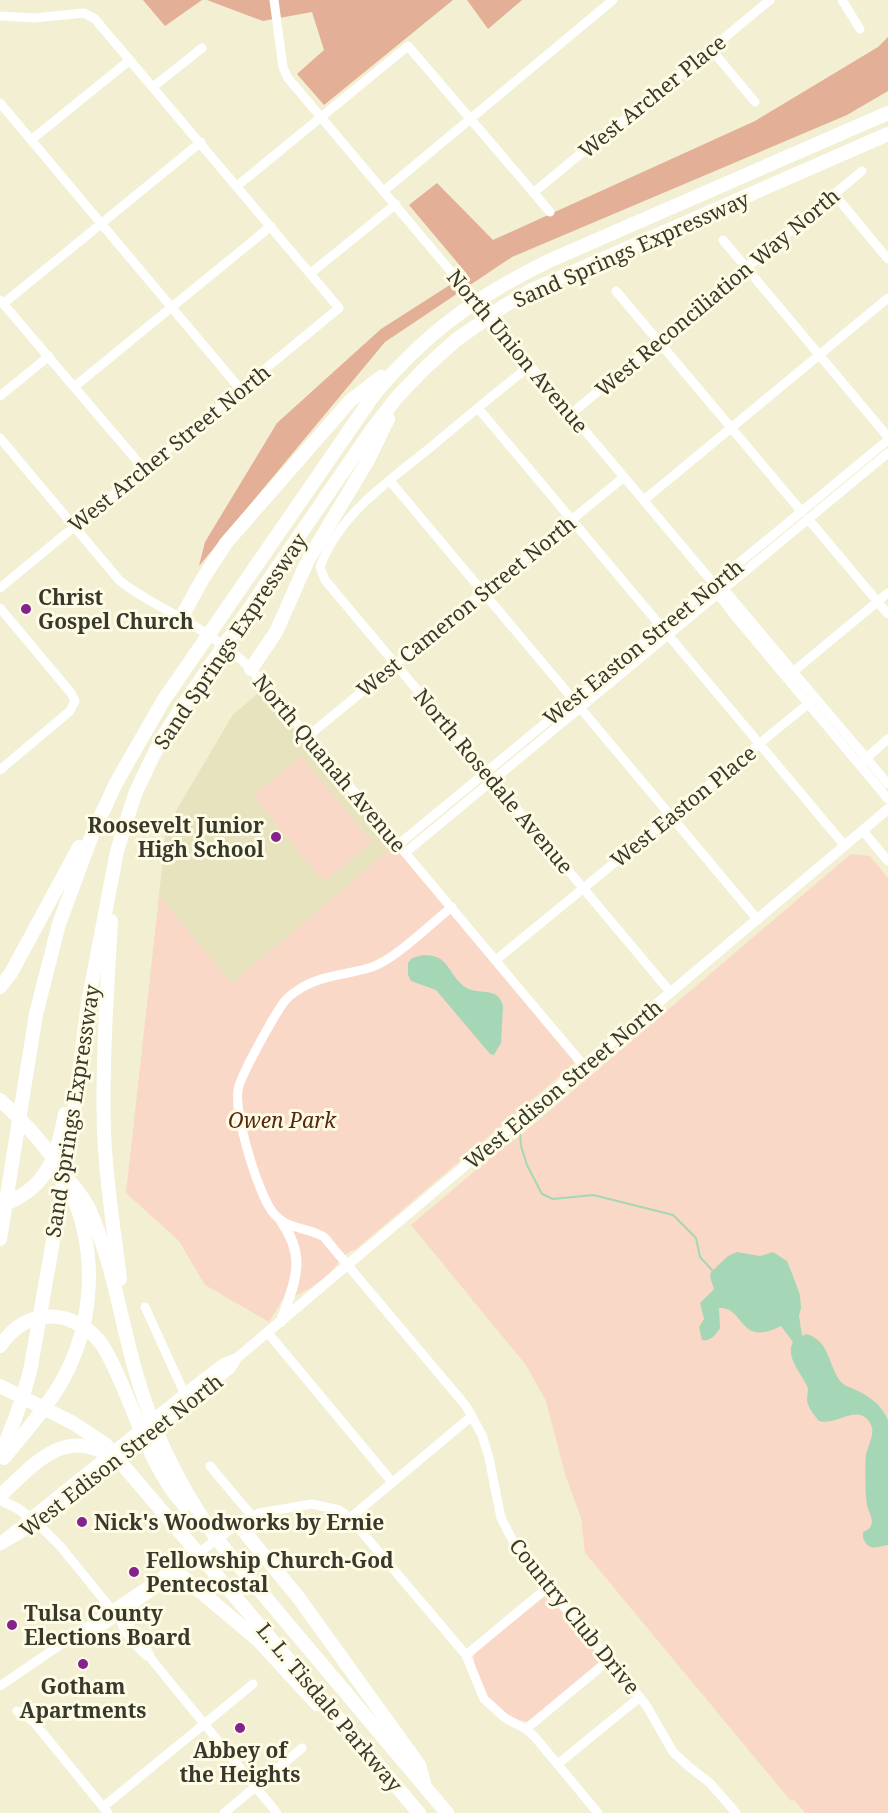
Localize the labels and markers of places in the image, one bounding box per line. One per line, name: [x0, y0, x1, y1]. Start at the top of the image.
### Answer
place label: Christ Gospel Church: [38, 583, 194, 635]
marker: Christ Gospel Church: [19, 602, 33, 616]
place label: Roosevelt Junior High School: [87, 811, 265, 863]
marker: Roosevelt Junior High School: [269, 830, 283, 844]
place label: Nick's Woodworks by Ernie: [94, 1508, 384, 1536]
marker: Nick's Woodworks by Ernie: [75, 1515, 89, 1529]
place label: Fellowship Church-God Pentecostal: [146, 1546, 394, 1598]
marker: Fellowship Church-God Pentecostal: [127, 1565, 141, 1579]
place label: Tulsa County Elections Board: [24, 1599, 191, 1651]
marker: Tulsa County Elections Board: [5, 1618, 19, 1632]
marker: Gotham Apartments: [76, 1657, 90, 1671]
place label: Gotham Apartments: [20, 1672, 146, 1724]
marker: Abbey of the Heights: [233, 1721, 247, 1735]
place label: Abbey of the Heights: [180, 1736, 300, 1788]

